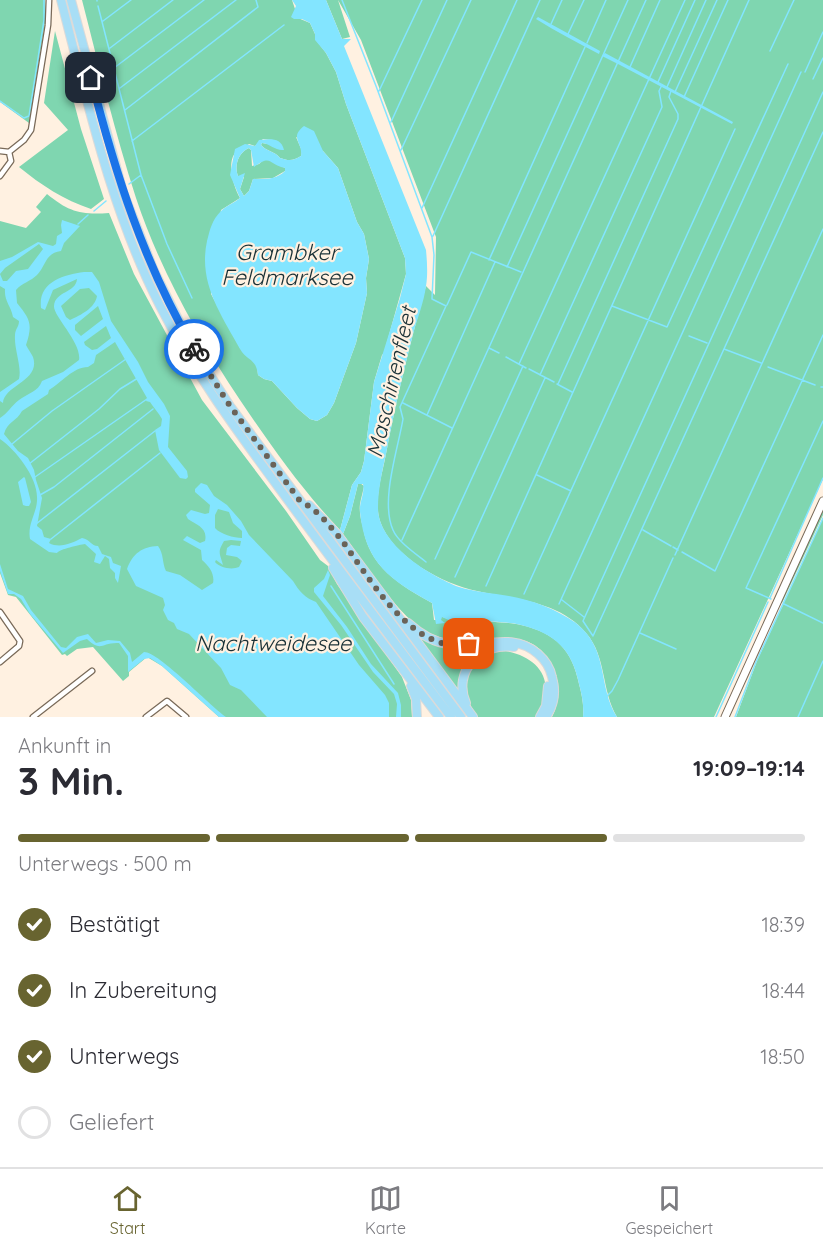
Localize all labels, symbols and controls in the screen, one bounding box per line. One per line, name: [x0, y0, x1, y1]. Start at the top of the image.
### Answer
pin: [65, 52, 116, 103]
icon: home: [74, 61, 107, 94]
water label: Grambker Feldmarksee: [221, 238, 354, 291]
water label: Maschinenfleet: [360, 302, 422, 460]
courier: [164, 319, 224, 379]
icon: bike: [178, 333, 211, 366]
pin: [443, 618, 494, 669]
icon: bag: [452, 627, 485, 660]
water label: Nachtweidesee: [195, 629, 353, 657]
text: Ankunft in: [18, 733, 111, 758]
text: 19:09–19:14: [693, 754, 805, 782]
text: 3 Min.: [18, 756, 124, 805]
text: Unterwegs · 500 m: [18, 851, 192, 876]
icon: check: [18, 908, 51, 941]
text: Bestätigt: [69, 910, 160, 938]
text: 18:39: [761, 912, 805, 937]
icon: check: [18, 974, 51, 1007]
text: In Zubereitung: [69, 976, 217, 1004]
text: 18:44: [762, 978, 805, 1003]
icon: check: [18, 1040, 51, 1073]
text: Unterwegs: [69, 1042, 179, 1070]
text: 18:50: [760, 1044, 805, 1069]
text: Geliefert: [69, 1108, 154, 1136]
tab: Start: [110, 1182, 145, 1238]
tab: Karte: [365, 1182, 406, 1238]
tab: Gespeichert: [625, 1182, 713, 1238]

